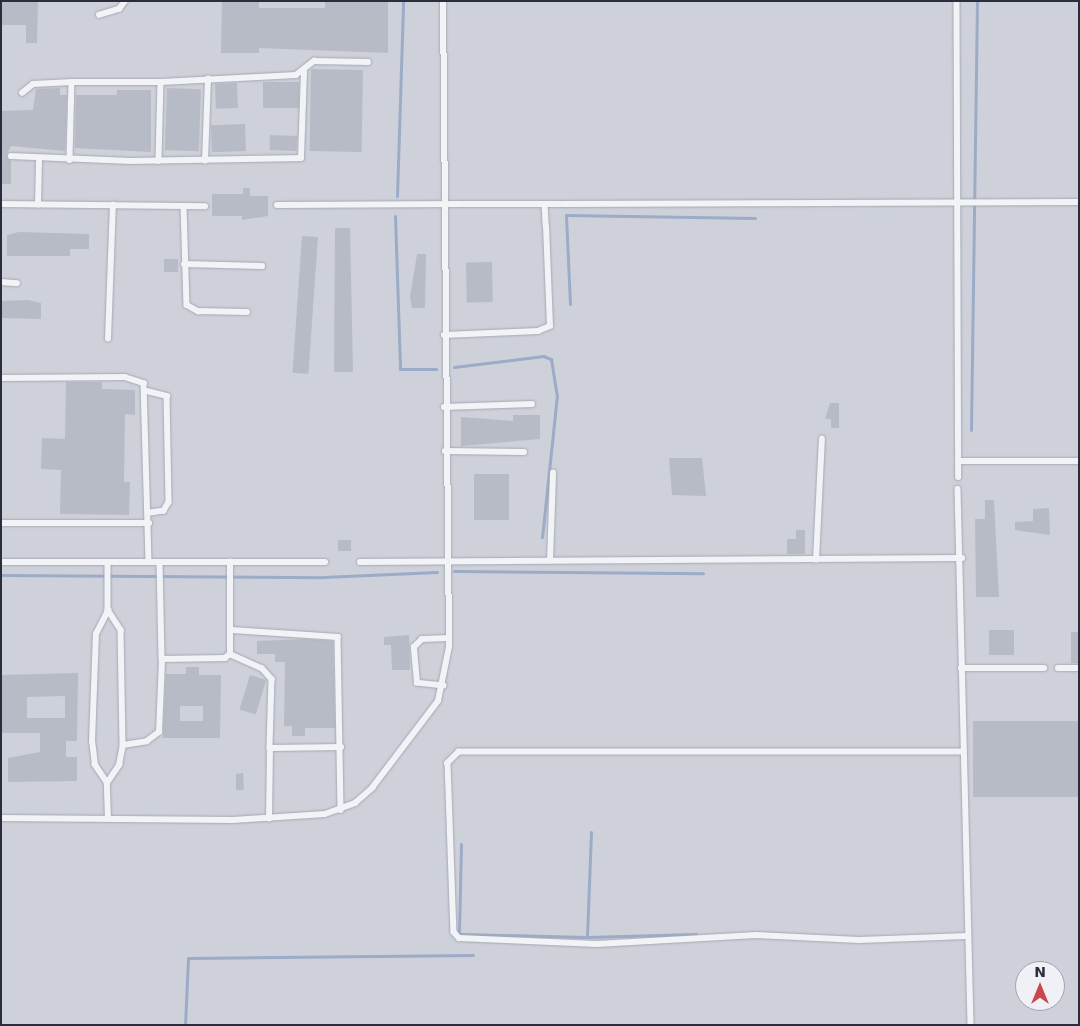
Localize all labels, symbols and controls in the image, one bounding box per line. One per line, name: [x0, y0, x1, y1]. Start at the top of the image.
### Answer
north arrow: [1015, 961, 1065, 1011]
text: N: [1034, 964, 1046, 980]

